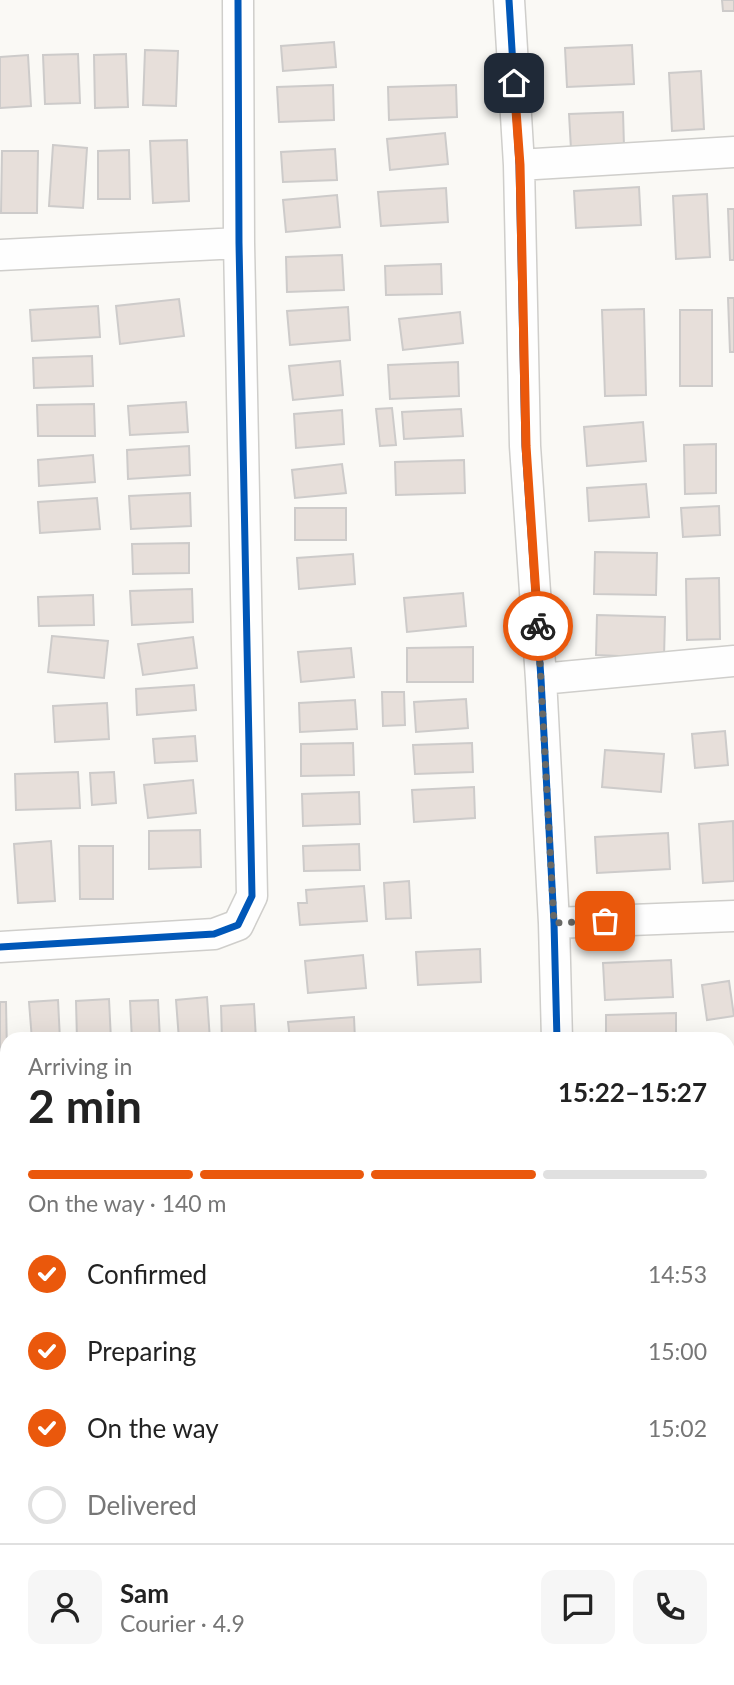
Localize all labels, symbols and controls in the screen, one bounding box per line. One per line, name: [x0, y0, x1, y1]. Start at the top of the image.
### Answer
pin: [484, 53, 544, 113]
icon: home: [495, 64, 533, 102]
courier: [503, 591, 573, 661]
icon: bike: [519, 607, 557, 645]
pin: [575, 891, 635, 951]
icon: bag: [586, 902, 624, 940]
text: Arriving in: [28, 1052, 132, 1080]
text: 15:22–15:27: [558, 1076, 707, 1108]
text: 2 min: [28, 1078, 142, 1133]
text: On the way · 140 m: [28, 1189, 227, 1217]
icon: check: [28, 1255, 66, 1293]
text: Confirmed: [87, 1258, 207, 1290]
text: 14:53: [648, 1260, 707, 1288]
icon: check: [28, 1332, 66, 1370]
text: Preparing: [87, 1335, 196, 1367]
text: 15:00: [648, 1337, 707, 1365]
icon: check: [28, 1409, 66, 1447]
text: On the way: [87, 1412, 219, 1444]
text: 15:02: [648, 1414, 707, 1442]
text: Delivered: [87, 1489, 197, 1521]
button: person: [28, 1570, 102, 1644]
button: chat: [541, 1570, 615, 1644]
button: phone: [633, 1570, 707, 1644]
text: Sam: [120, 1577, 169, 1609]
text: Courier · 4.9: [120, 1609, 245, 1637]

